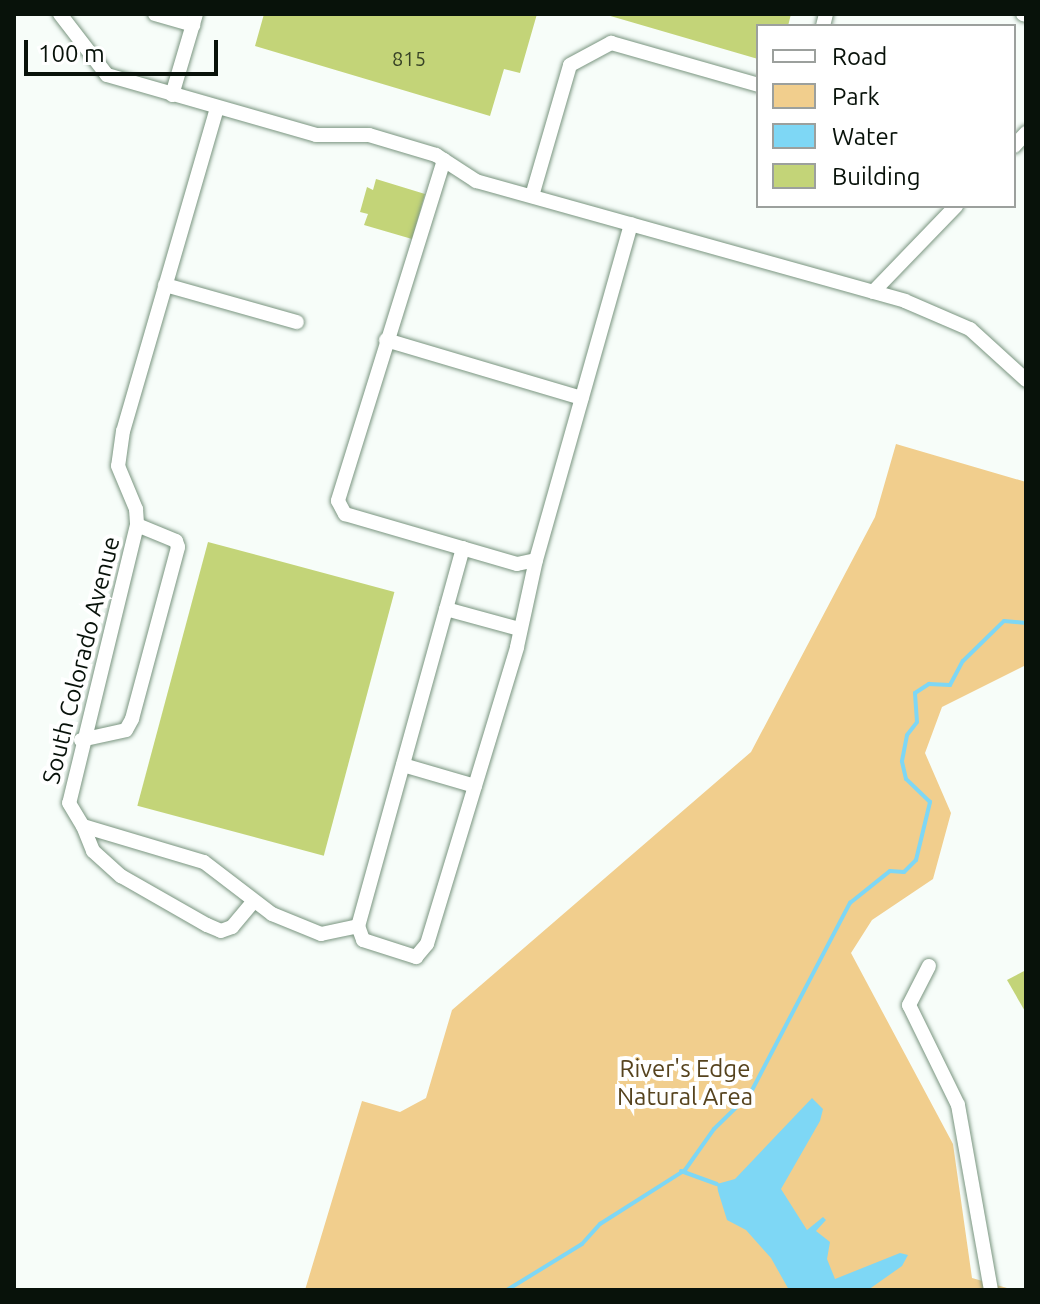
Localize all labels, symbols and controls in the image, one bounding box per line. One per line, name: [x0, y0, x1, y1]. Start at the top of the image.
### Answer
scale bar: [28, 24, 222, 74]
legend: [756, 24, 1016, 208]
text: 100 m: [38, 40, 105, 67]
text: Road: [832, 43, 887, 70]
house number: 815: [392, 46, 426, 70]
text: Park: [832, 83, 880, 110]
text: Water: [832, 123, 898, 150]
text: Building: [832, 163, 920, 190]
street label: South Colorado Avenue: [36, 533, 126, 787]
park label: River's Edge Natural Area: [617, 1055, 753, 1111]

